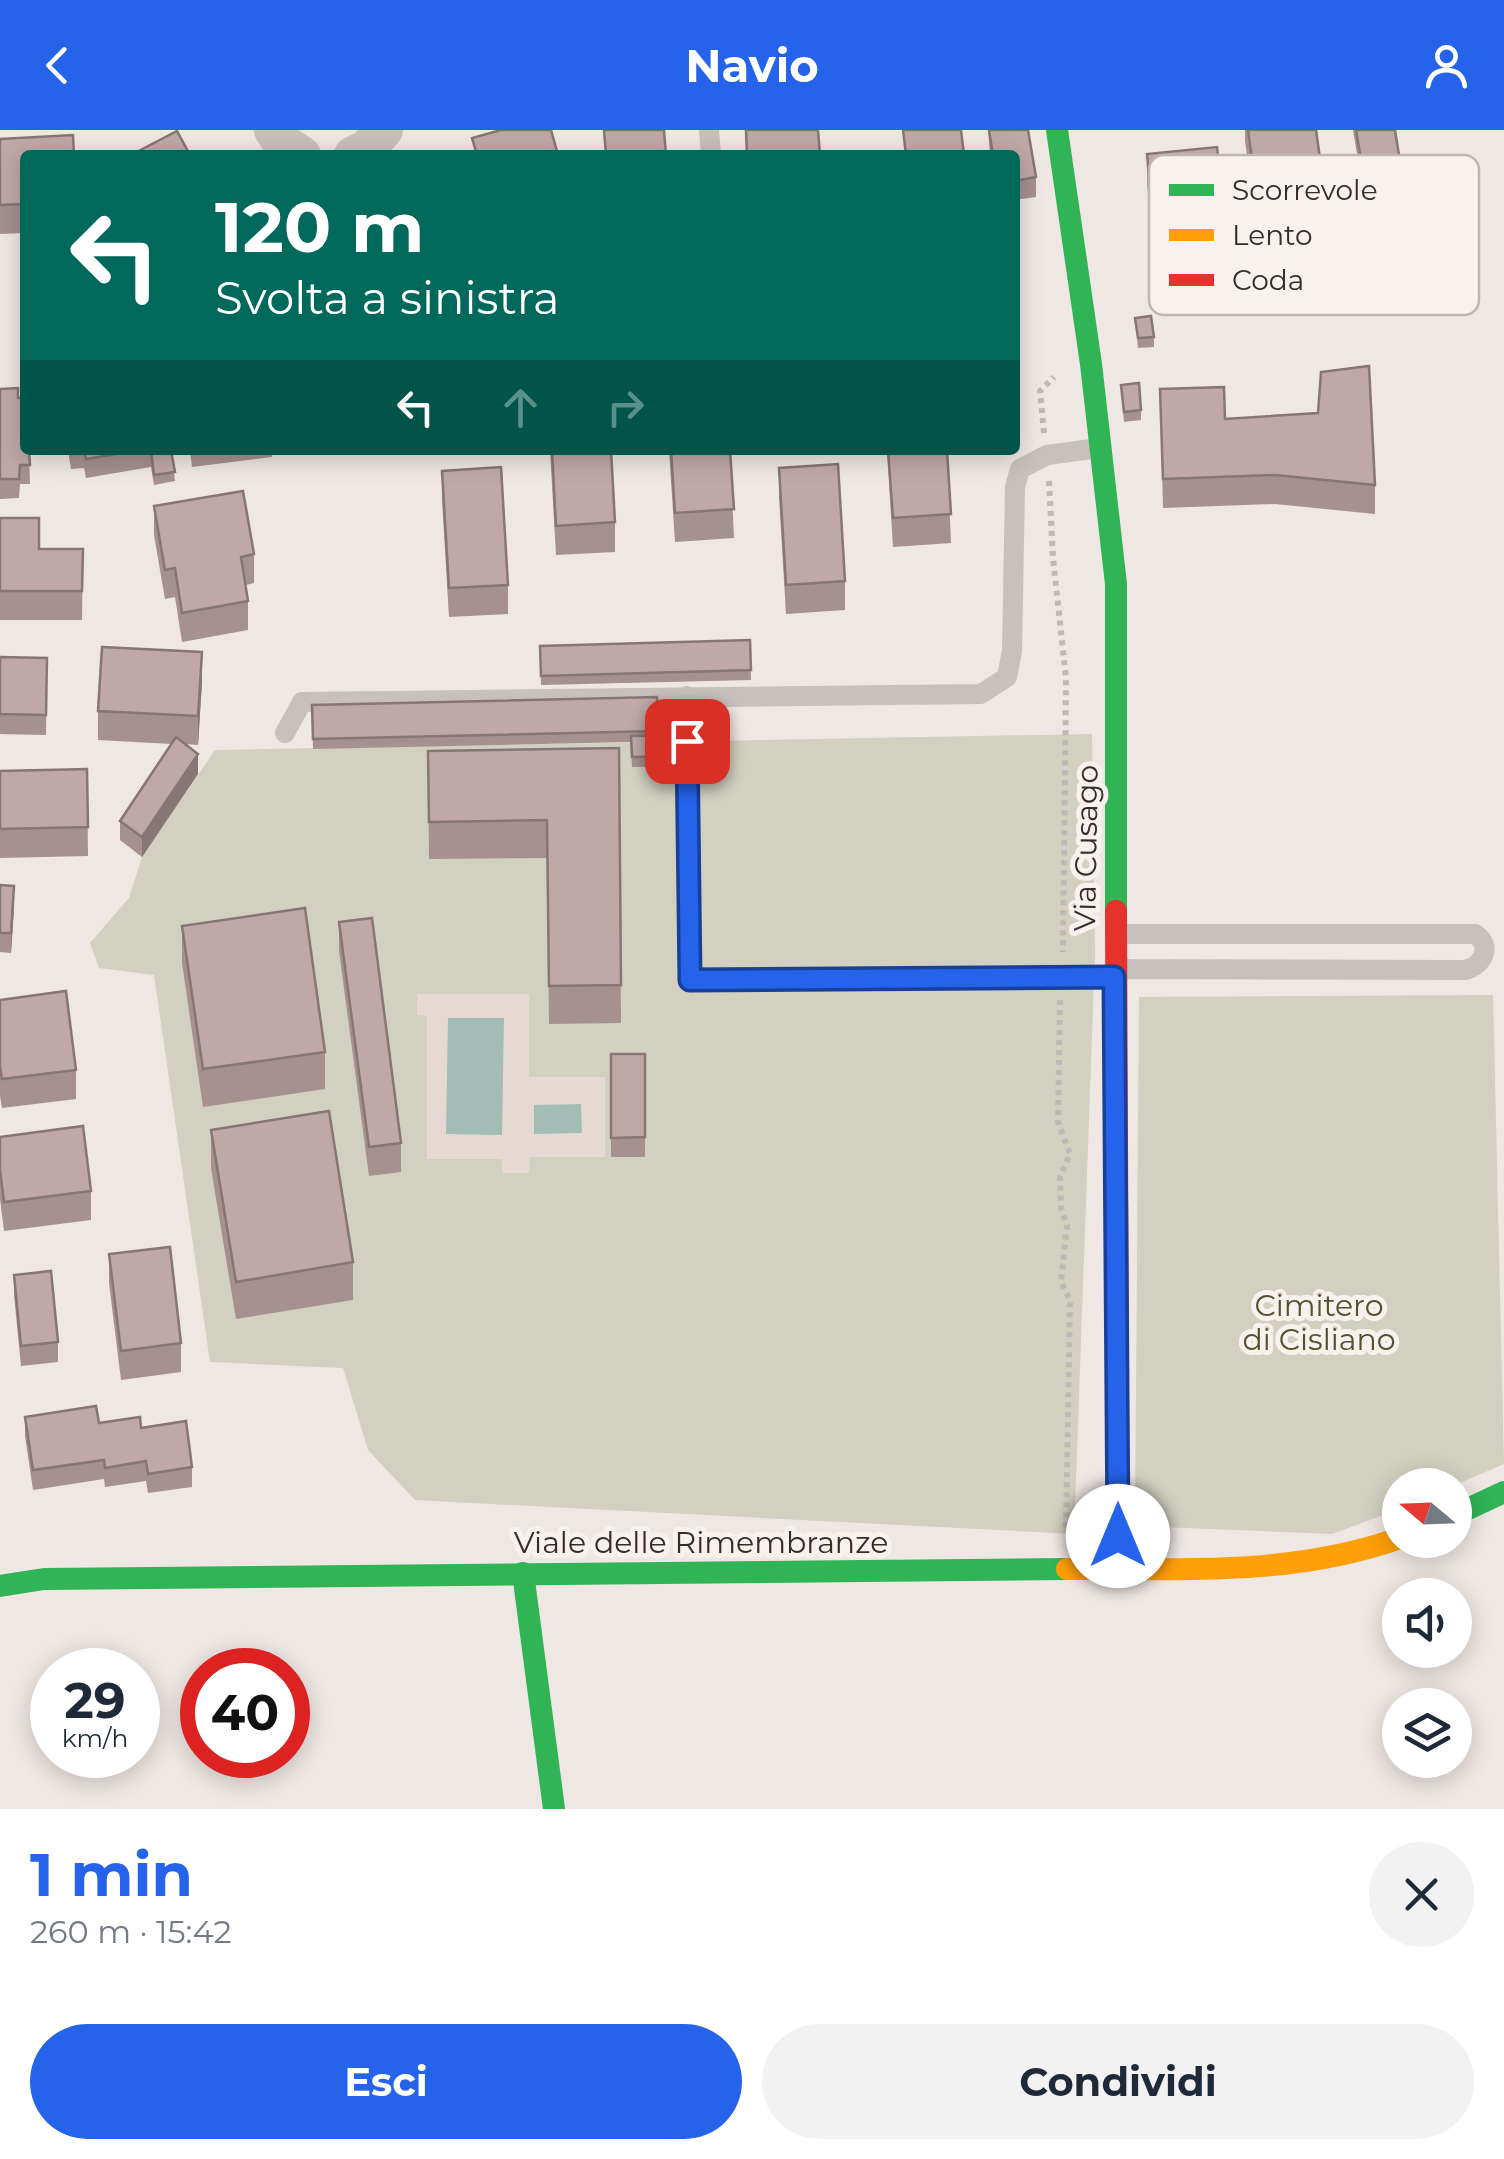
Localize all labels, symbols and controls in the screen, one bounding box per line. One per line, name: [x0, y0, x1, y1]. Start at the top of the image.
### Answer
icon: back: [30, 38, 85, 93]
text: Navio: [685, 38, 819, 93]
icon: person: [1419, 38, 1474, 93]
legend: [1149, 155, 1479, 315]
text: Scorrevole: [1232, 173, 1378, 207]
text: 120 m: [215, 184, 425, 270]
icon: left: [50, 190, 180, 320]
text: Lento: [1232, 218, 1313, 252]
text: Coda: [1232, 263, 1304, 297]
text: Svolta a sinistra: [215, 270, 560, 325]
icon: left: [388, 380, 443, 435]
icon: ahead: [493, 380, 548, 435]
icon: right: [598, 380, 653, 435]
pin: [645, 699, 730, 784]
icon: arrive: [660, 714, 715, 769]
street label: Via Cusago: [1066, 764, 1106, 932]
park label: Cimitero di Cisliano: [1242, 1287, 1396, 1358]
north arrow: [1382, 1468, 1472, 1558]
map controls: [1382, 1468, 1472, 1778]
position arrow: [1066, 1484, 1170, 1588]
street label: Viale delle Rimembranze: [514, 1524, 888, 1561]
button: sound: [1382, 1578, 1472, 1668]
speed limit sign: 40: [180, 1648, 310, 1778]
text: 29: [64, 1670, 126, 1731]
button: layers: [1382, 1688, 1472, 1778]
text: km/h: [62, 1723, 128, 1753]
text: 1 min: [30, 1838, 193, 1911]
button: close: [1369, 1842, 1474, 1947]
text: 260 m · 15:42: [30, 1912, 232, 1951]
button: Esci: [30, 2024, 742, 2139]
button: Condividi: [762, 2024, 1474, 2139]

